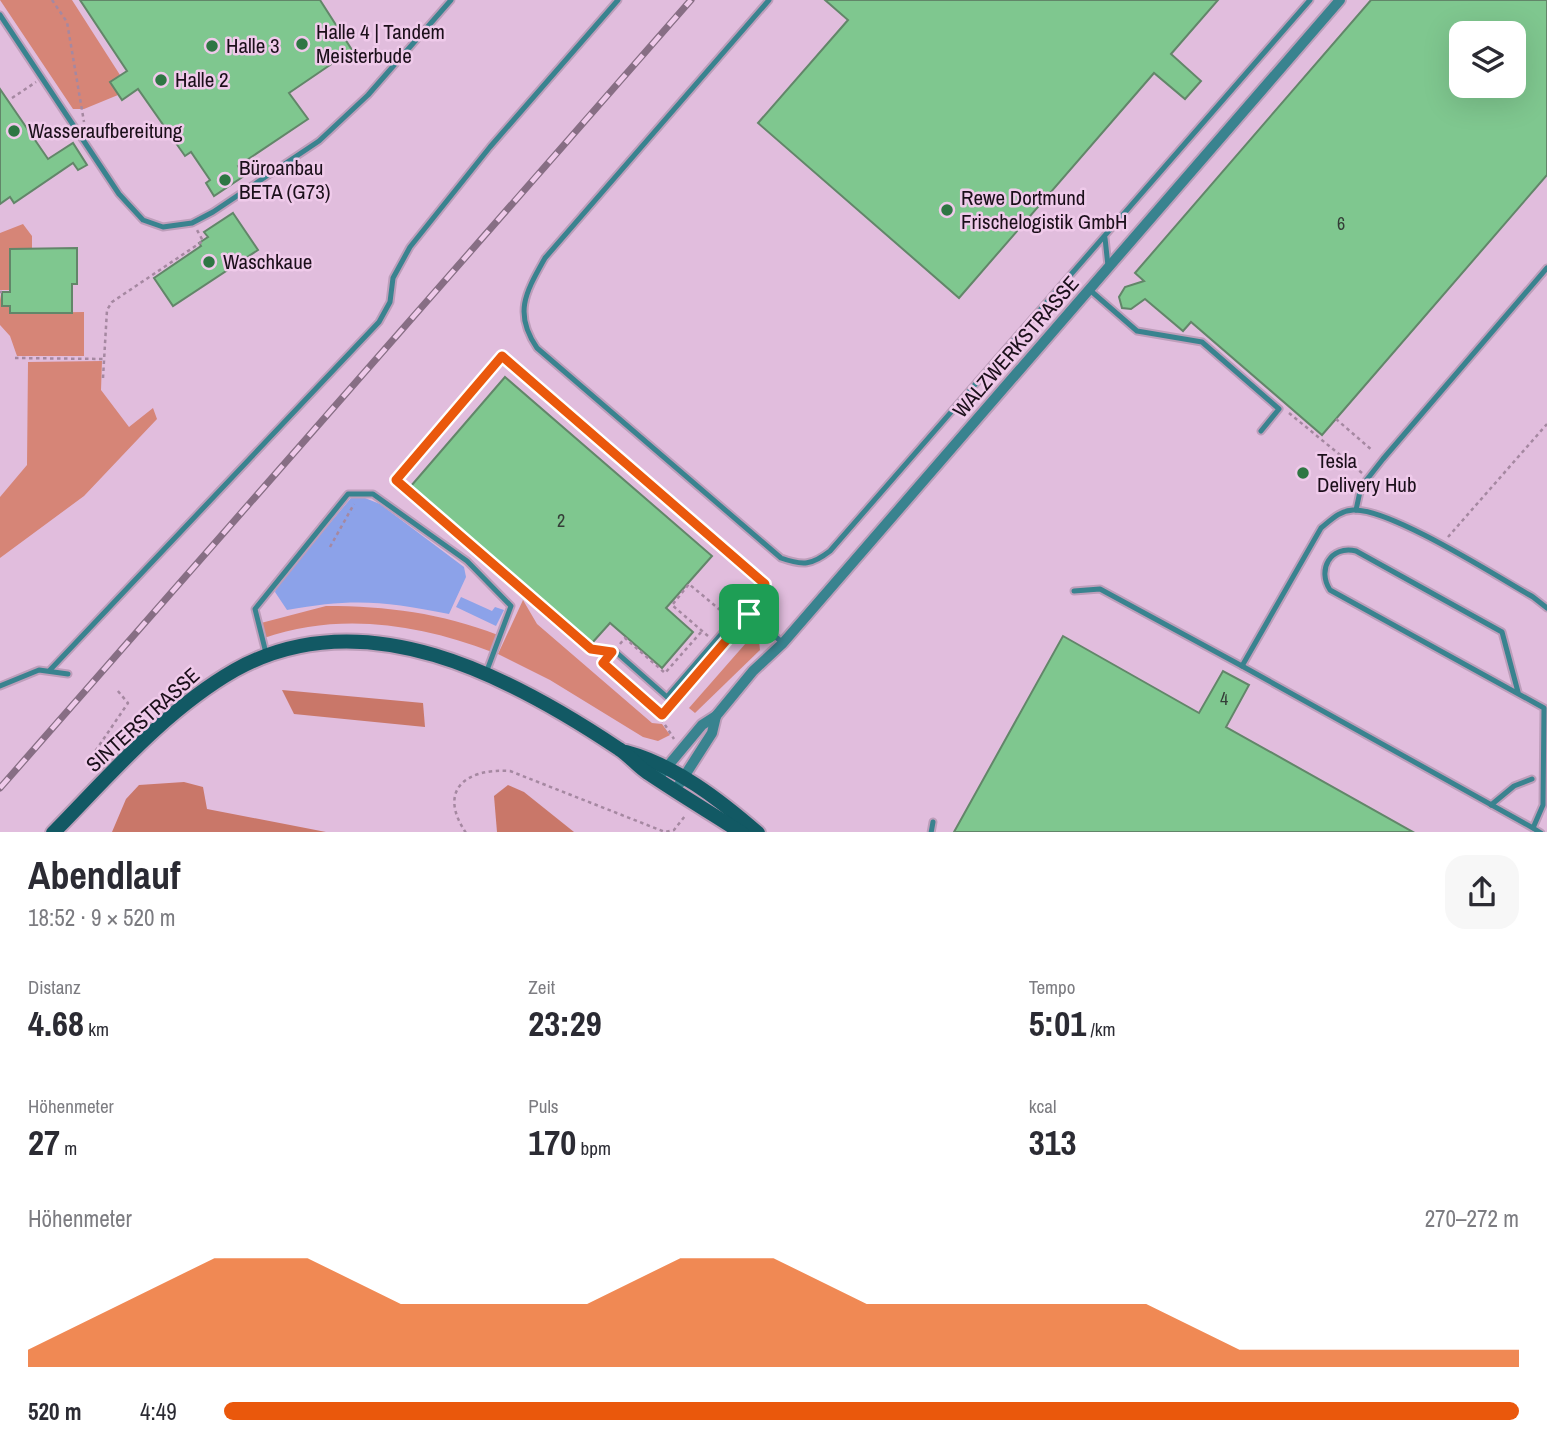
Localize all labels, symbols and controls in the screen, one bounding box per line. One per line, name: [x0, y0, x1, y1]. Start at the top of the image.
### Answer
place label: Halle 4 | Tandem Meisterbude: [316, 17, 445, 70]
map controls: [1449, 21, 1526, 98]
button: layers: [1449, 21, 1526, 98]
place label: Halle 3: [226, 31, 280, 60]
marker: Halle 4 | Tandem Meisterbude: [294, 36, 310, 52]
marker: Halle 3: [204, 38, 220, 54]
place label: Halle 2: [175, 65, 229, 94]
marker: Halle 2: [153, 72, 169, 88]
place label: Wasseraufbereitung: [28, 116, 183, 145]
marker: Wasseraufbereitung: [6, 123, 22, 139]
place label: Büroanbau BETA (G73): [239, 153, 331, 206]
marker: Büroanbau BETA (G73): [217, 172, 233, 188]
place label: Rewe Dortmund Frischelogistik GmbH: [961, 183, 1128, 236]
marker: Rewe Dortmund Frischelogistik GmbH: [939, 202, 955, 218]
house number: 6: [1337, 211, 1345, 236]
place label: Waschkaue: [223, 247, 312, 276]
marker: Waschkaue: [201, 254, 217, 270]
street label: WALZWERKSTRASSE: [946, 270, 1085, 424]
place label: Tesla Delivery Hub: [1317, 446, 1417, 499]
marker: Tesla Delivery Hub: [1295, 465, 1311, 481]
house number: 2: [557, 508, 565, 533]
pin: [719, 584, 779, 644]
icon: arrive: [730, 595, 768, 633]
street label: SINTERSTRASSE: [80, 661, 206, 778]
house number: 4: [1220, 686, 1228, 711]
text: Abendlauf: [28, 850, 180, 901]
button: share: [1445, 855, 1519, 929]
text: 18:52 · 9 × 520 m: [28, 902, 175, 933]
text: Distanz: [28, 974, 81, 1000]
text: Zeit: [528, 974, 555, 1000]
text: Tempo: [1029, 974, 1075, 1000]
text: 4.68: [28, 1000, 84, 1047]
text: 23:29: [528, 1000, 602, 1047]
text: 5:01: [1029, 1000, 1086, 1047]
text: km: [84, 1016, 109, 1042]
text: /km: [1086, 1016, 1116, 1042]
text: Höhenmeter: [28, 1093, 114, 1119]
text: Puls: [528, 1093, 559, 1119]
text: kcal: [1029, 1093, 1056, 1119]
text: 27: [28, 1119, 60, 1166]
text: 170: [528, 1119, 576, 1166]
text: 313: [1029, 1119, 1077, 1166]
text: m: [60, 1135, 77, 1161]
text: bpm: [576, 1135, 611, 1161]
text: Höhenmeter: [28, 1203, 132, 1234]
text: 270–272 m: [1425, 1203, 1519, 1234]
text: 520 m: [28, 1396, 81, 1427]
text: 4:49: [140, 1396, 177, 1427]

